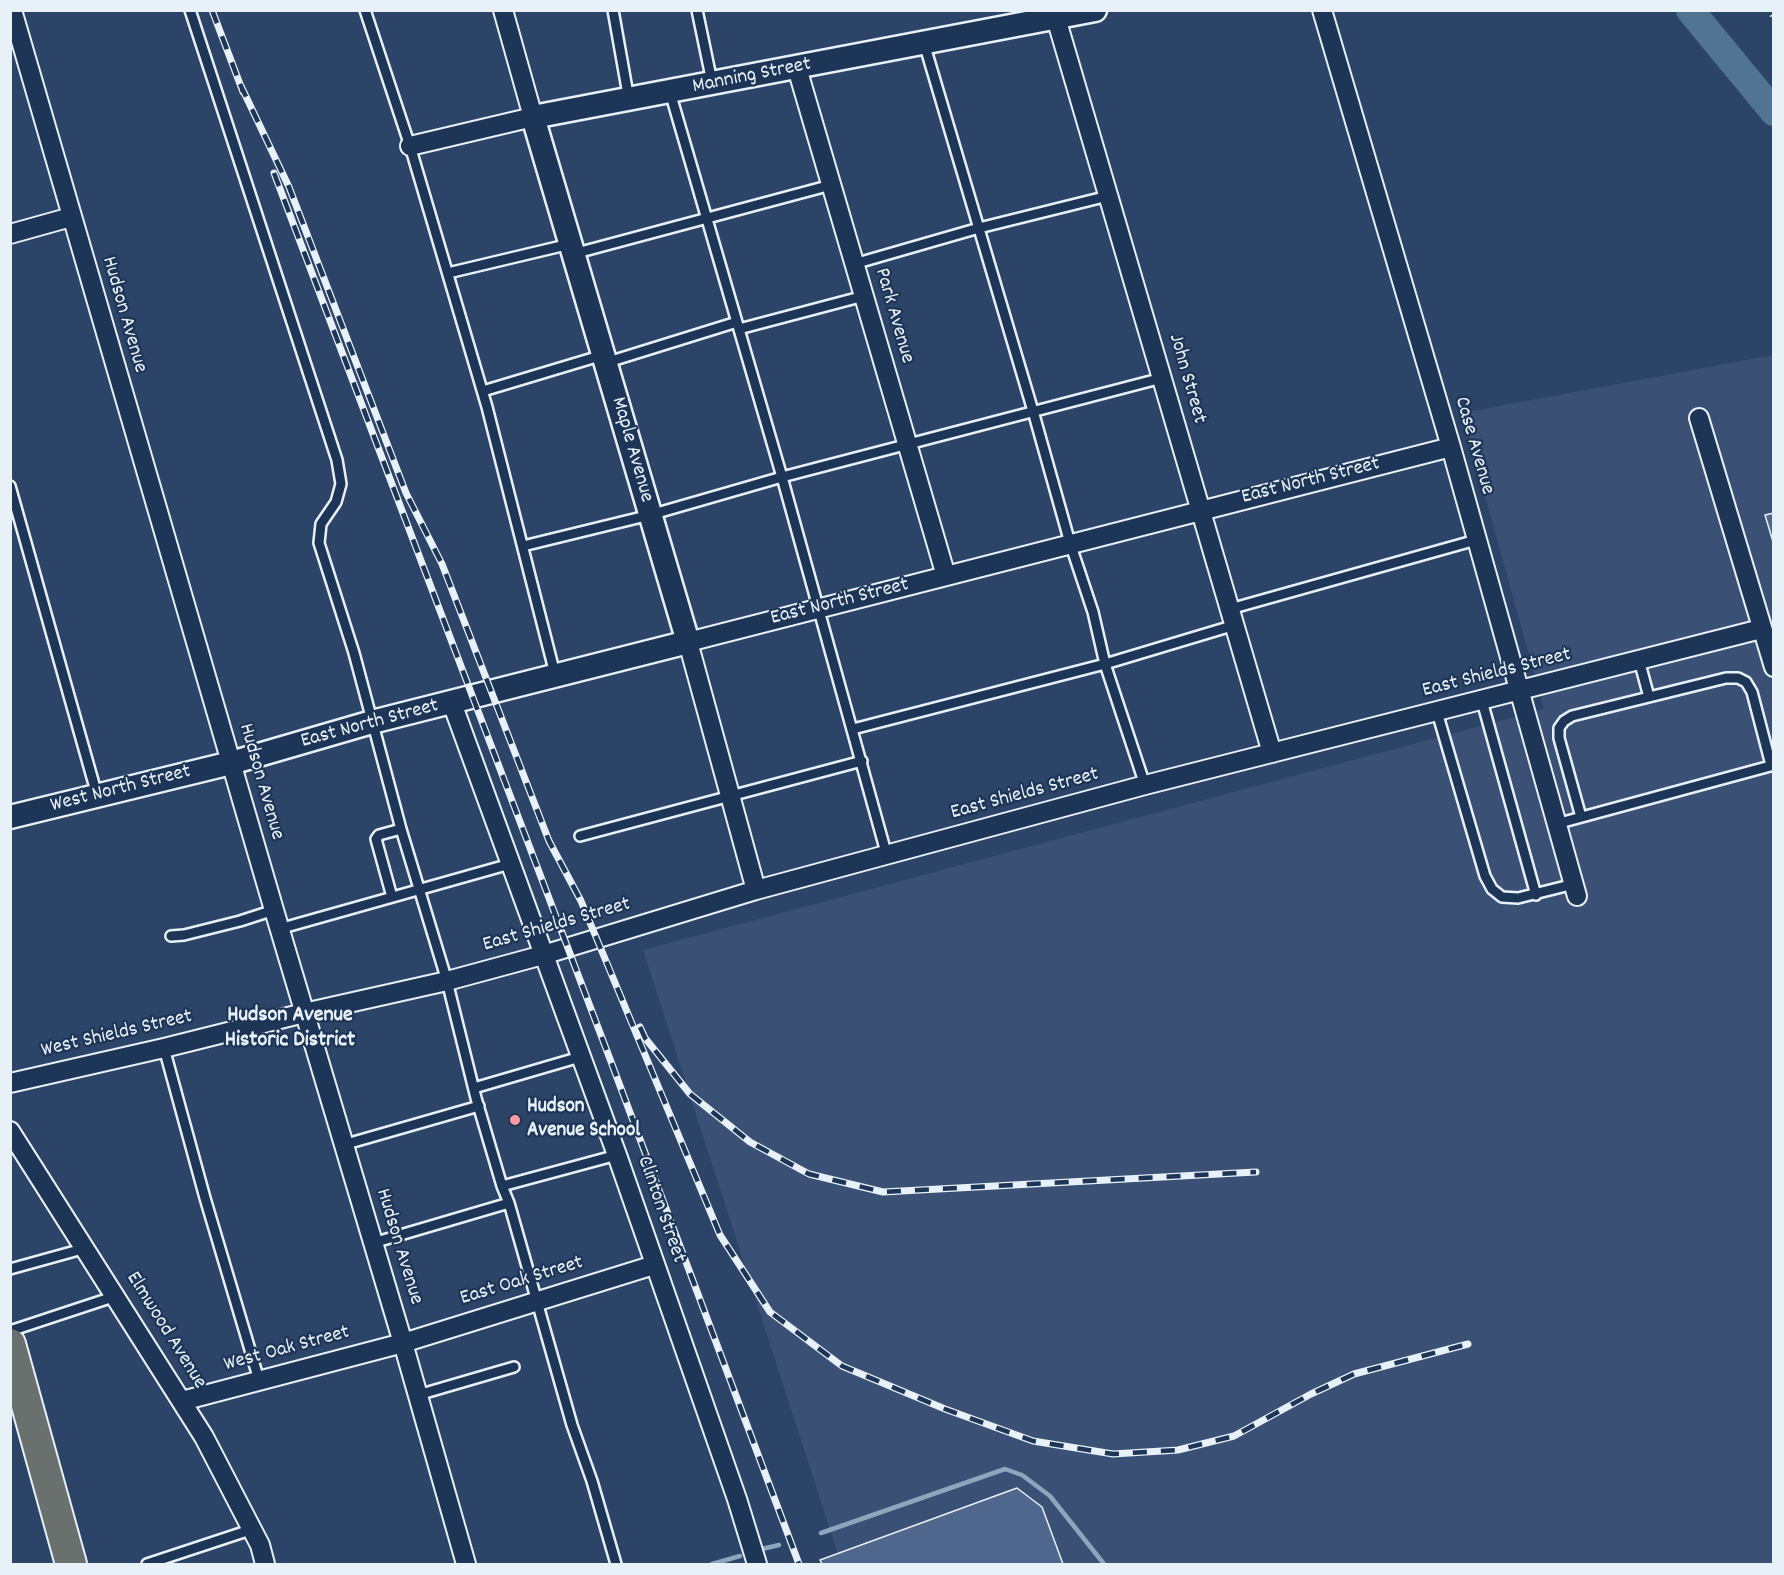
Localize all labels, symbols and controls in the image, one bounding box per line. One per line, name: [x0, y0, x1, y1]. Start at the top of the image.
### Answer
street label: Manning Street: [691, 53, 813, 101]
street label: Hudson Avenue: [94, 254, 152, 376]
street label: Park Avenue: [867, 265, 919, 367]
street label: John Street: [1161, 331, 1211, 427]
street label: Maple Avenue: [604, 394, 658, 506]
street label: Case Avenue: [1447, 394, 1499, 498]
street label: East North Street: [1239, 453, 1383, 511]
street label: East North Street: [768, 574, 912, 632]
street label: East Shields Street: [1420, 643, 1574, 705]
street label: East North Street: [298, 695, 442, 755]
street label: Hudson Avenue: [231, 721, 289, 843]
street label: West North Street: [48, 760, 194, 820]
street label: East Shields Street: [948, 763, 1102, 827]
street label: East Shields Street: [480, 893, 634, 959]
district label: Hudson Avenue Historic District: [225, 1004, 355, 1056]
street label: West Shields Street: [39, 1005, 195, 1065]
place label: Hudson Avenue School: [527, 1095, 640, 1145]
marker: Hudson Avenue School: [508, 1113, 522, 1127]
street label: Clinton Street: [630, 1153, 690, 1267]
street label: Hudson Avenue: [368, 1186, 428, 1308]
street label: East Oak Street: [458, 1251, 586, 1313]
street label: Elmwood Avenue: [119, 1268, 211, 1394]
street label: West Oak Street: [221, 1321, 353, 1379]

